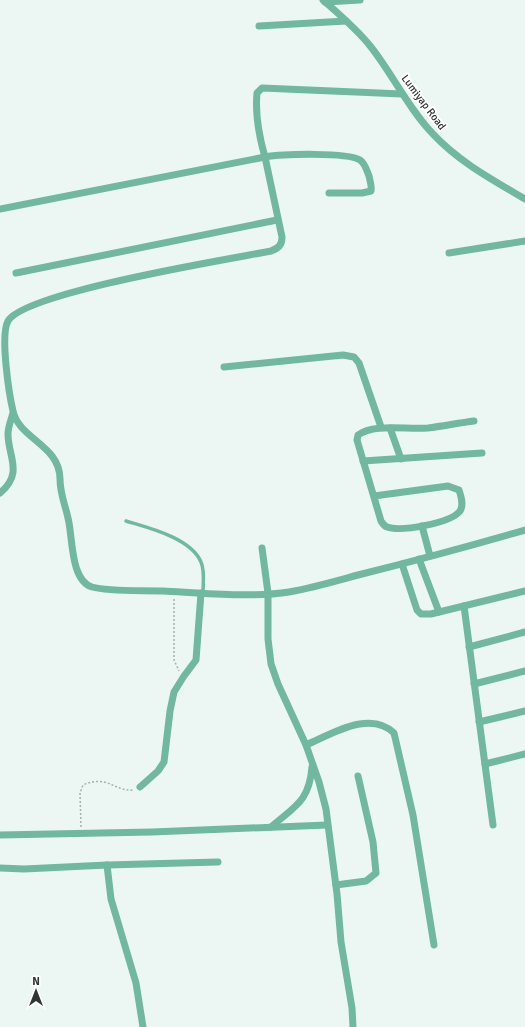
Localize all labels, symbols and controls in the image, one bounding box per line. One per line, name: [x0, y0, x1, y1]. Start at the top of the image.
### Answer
street label: Lumiyap Road: [399, 72, 449, 133]
north arrow: [16, 971, 56, 1011]
text: N: [32, 975, 40, 988]

